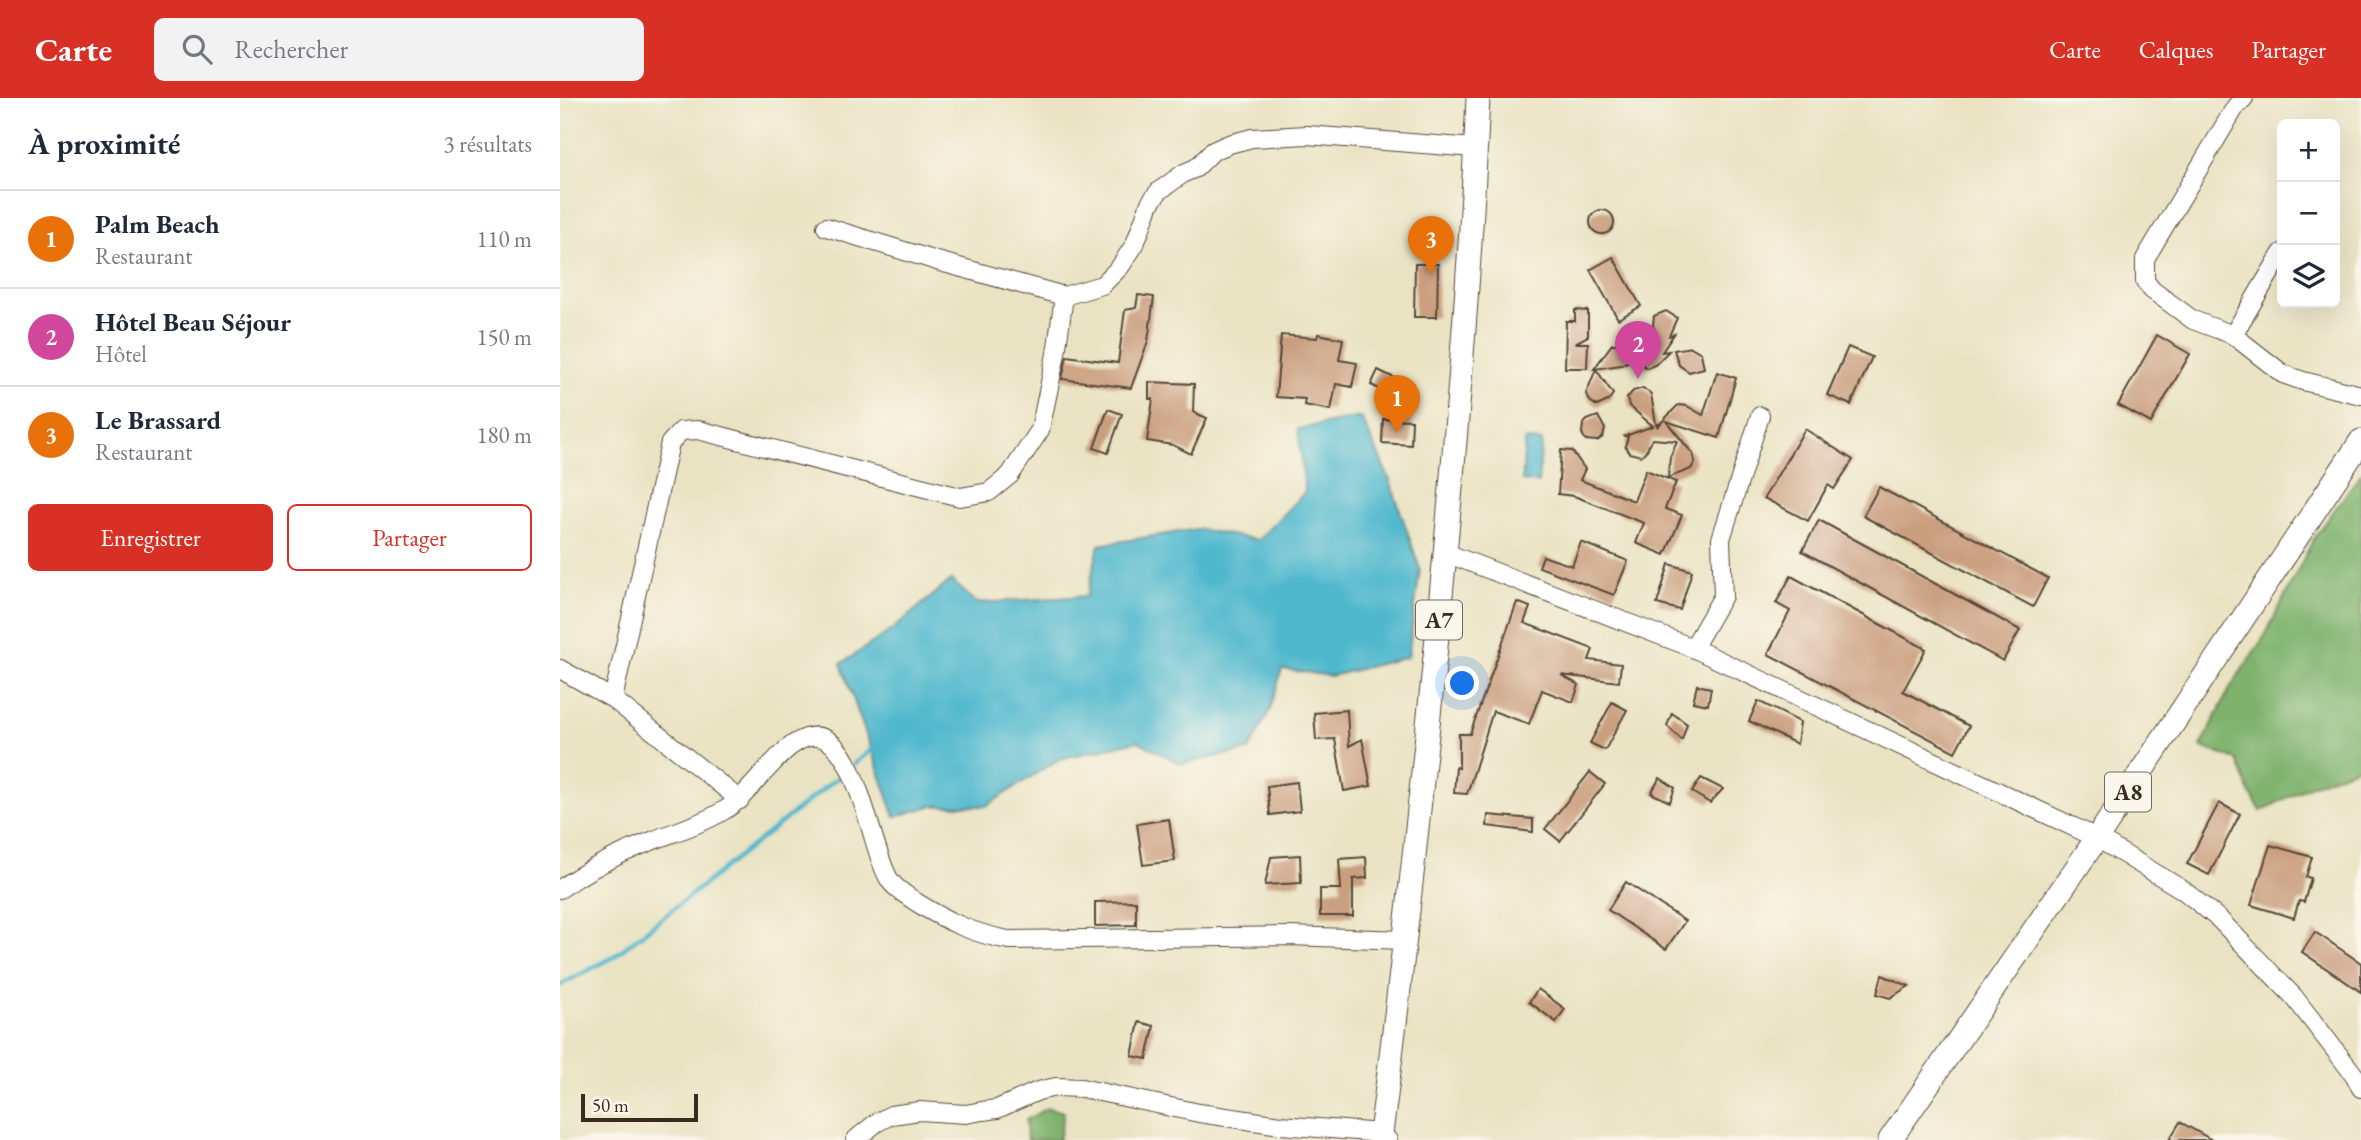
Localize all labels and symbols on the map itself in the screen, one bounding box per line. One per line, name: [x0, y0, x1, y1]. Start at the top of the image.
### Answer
pin: 3: [1408, 216, 1454, 274]
pin: 2: [1615, 321, 1661, 379]
pin: 1: [1374, 375, 1420, 433]
road number: A7: [1416, 600, 1462, 640]
your location: [1445, 666, 1479, 700]
road number: A8: [2105, 772, 2151, 812]
scale bar: [581, 1091, 698, 1123]

